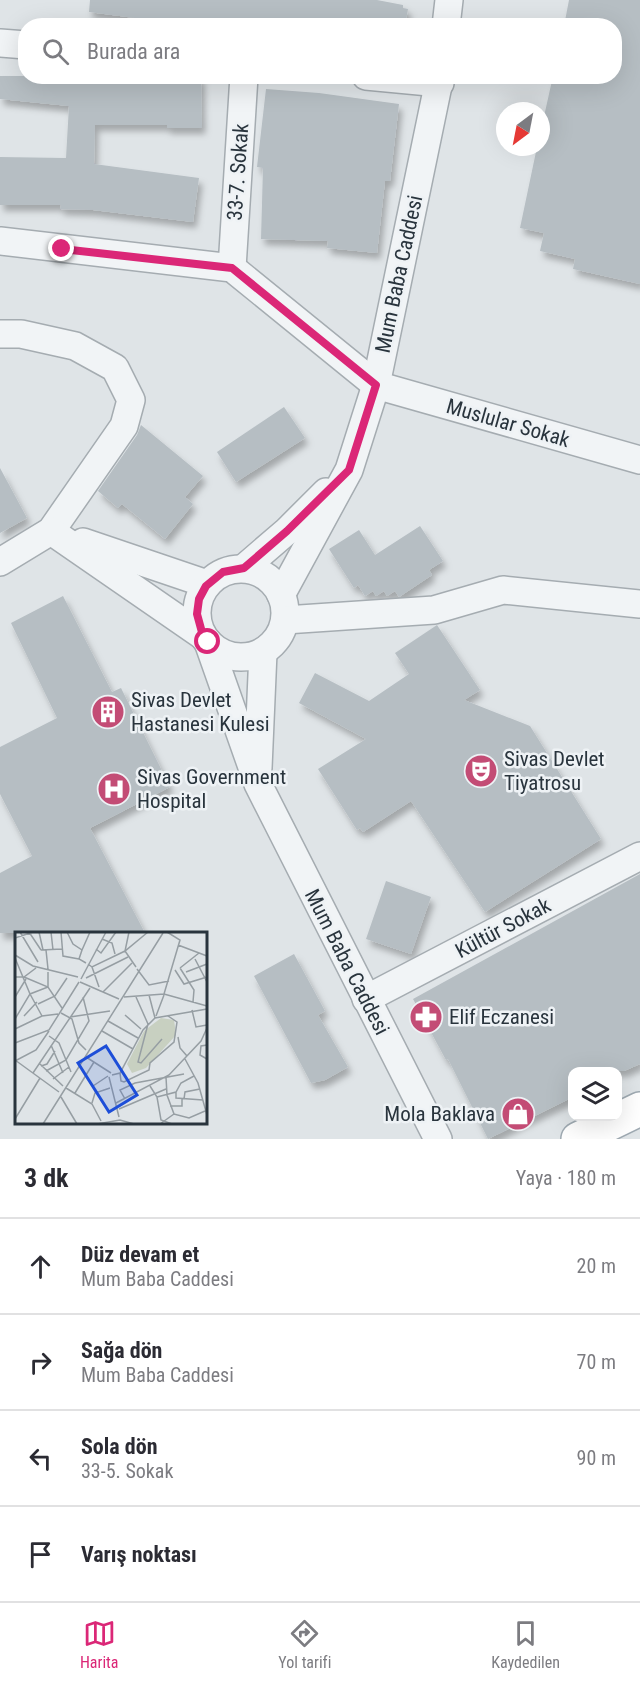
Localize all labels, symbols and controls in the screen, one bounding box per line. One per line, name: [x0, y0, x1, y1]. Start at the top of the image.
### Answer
search box: [18, 18, 622, 84]
icon: search: [39, 35, 72, 68]
text: Burada ara: [87, 39, 180, 64]
north arrow: [496, 102, 550, 156]
street label: 33-7. Sokak: [223, 122, 253, 221]
street label: Mum Baba Caddesi: [371, 193, 427, 355]
route end: [48, 235, 74, 261]
street label: Muslular Sokak: [444, 394, 573, 452]
route start: [194, 628, 220, 654]
place label: Sivas Devlet Hastanesi Kulesi: [131, 688, 270, 736]
building icon: Sivas Devlet Hastanesi Kulesi: [90, 694, 126, 730]
place label: Sivas Devlet Tiyatrosu: [504, 747, 605, 795]
theatre icon: Sivas Devlet Tiyatrosu: [463, 753, 499, 789]
place label: Sivas Government Hospital: [137, 765, 286, 813]
hospital icon: Sivas Government Hospital: [96, 771, 132, 807]
street label: Mum Baba Caddesi: [300, 885, 394, 1039]
street label: Kültür Sokak: [451, 893, 555, 963]
inset map: [15, 932, 207, 1124]
pharmacy icon: Elif Eczanesi: [408, 999, 444, 1035]
place label: Elif Eczanesi: [449, 1005, 554, 1029]
map controls: [568, 1067, 622, 1121]
button: layers: [568, 1067, 622, 1121]
shop icon: Mola Baklava: [500, 1096, 536, 1132]
place label: Mola Baklava: [384, 1102, 495, 1126]
text: 3 dk: [24, 1163, 68, 1193]
text: Yaya · 180 m: [516, 1166, 616, 1190]
text: Düz devam et: [81, 1242, 199, 1267]
icon: ahead: [24, 1250, 57, 1283]
text: 20 m: [577, 1254, 616, 1278]
text: Mum Baba Caddesi: [81, 1267, 234, 1291]
text: Sağa dön: [81, 1338, 162, 1363]
icon: right: [24, 1346, 57, 1379]
text: 70 m: [577, 1350, 616, 1374]
text: Mum Baba Caddesi: [81, 1363, 234, 1387]
text: Sola dön: [81, 1434, 157, 1459]
icon: left: [24, 1442, 57, 1475]
text: 90 m: [577, 1446, 616, 1470]
text: 33-5. Sokak: [81, 1459, 173, 1483]
icon: arrive: [24, 1538, 57, 1571]
text: Varış noktası: [81, 1542, 197, 1567]
tab: Harita: [80, 1617, 118, 1672]
tab: Yol tarifi: [278, 1617, 331, 1672]
tab: Kaydedilen: [491, 1617, 560, 1672]

